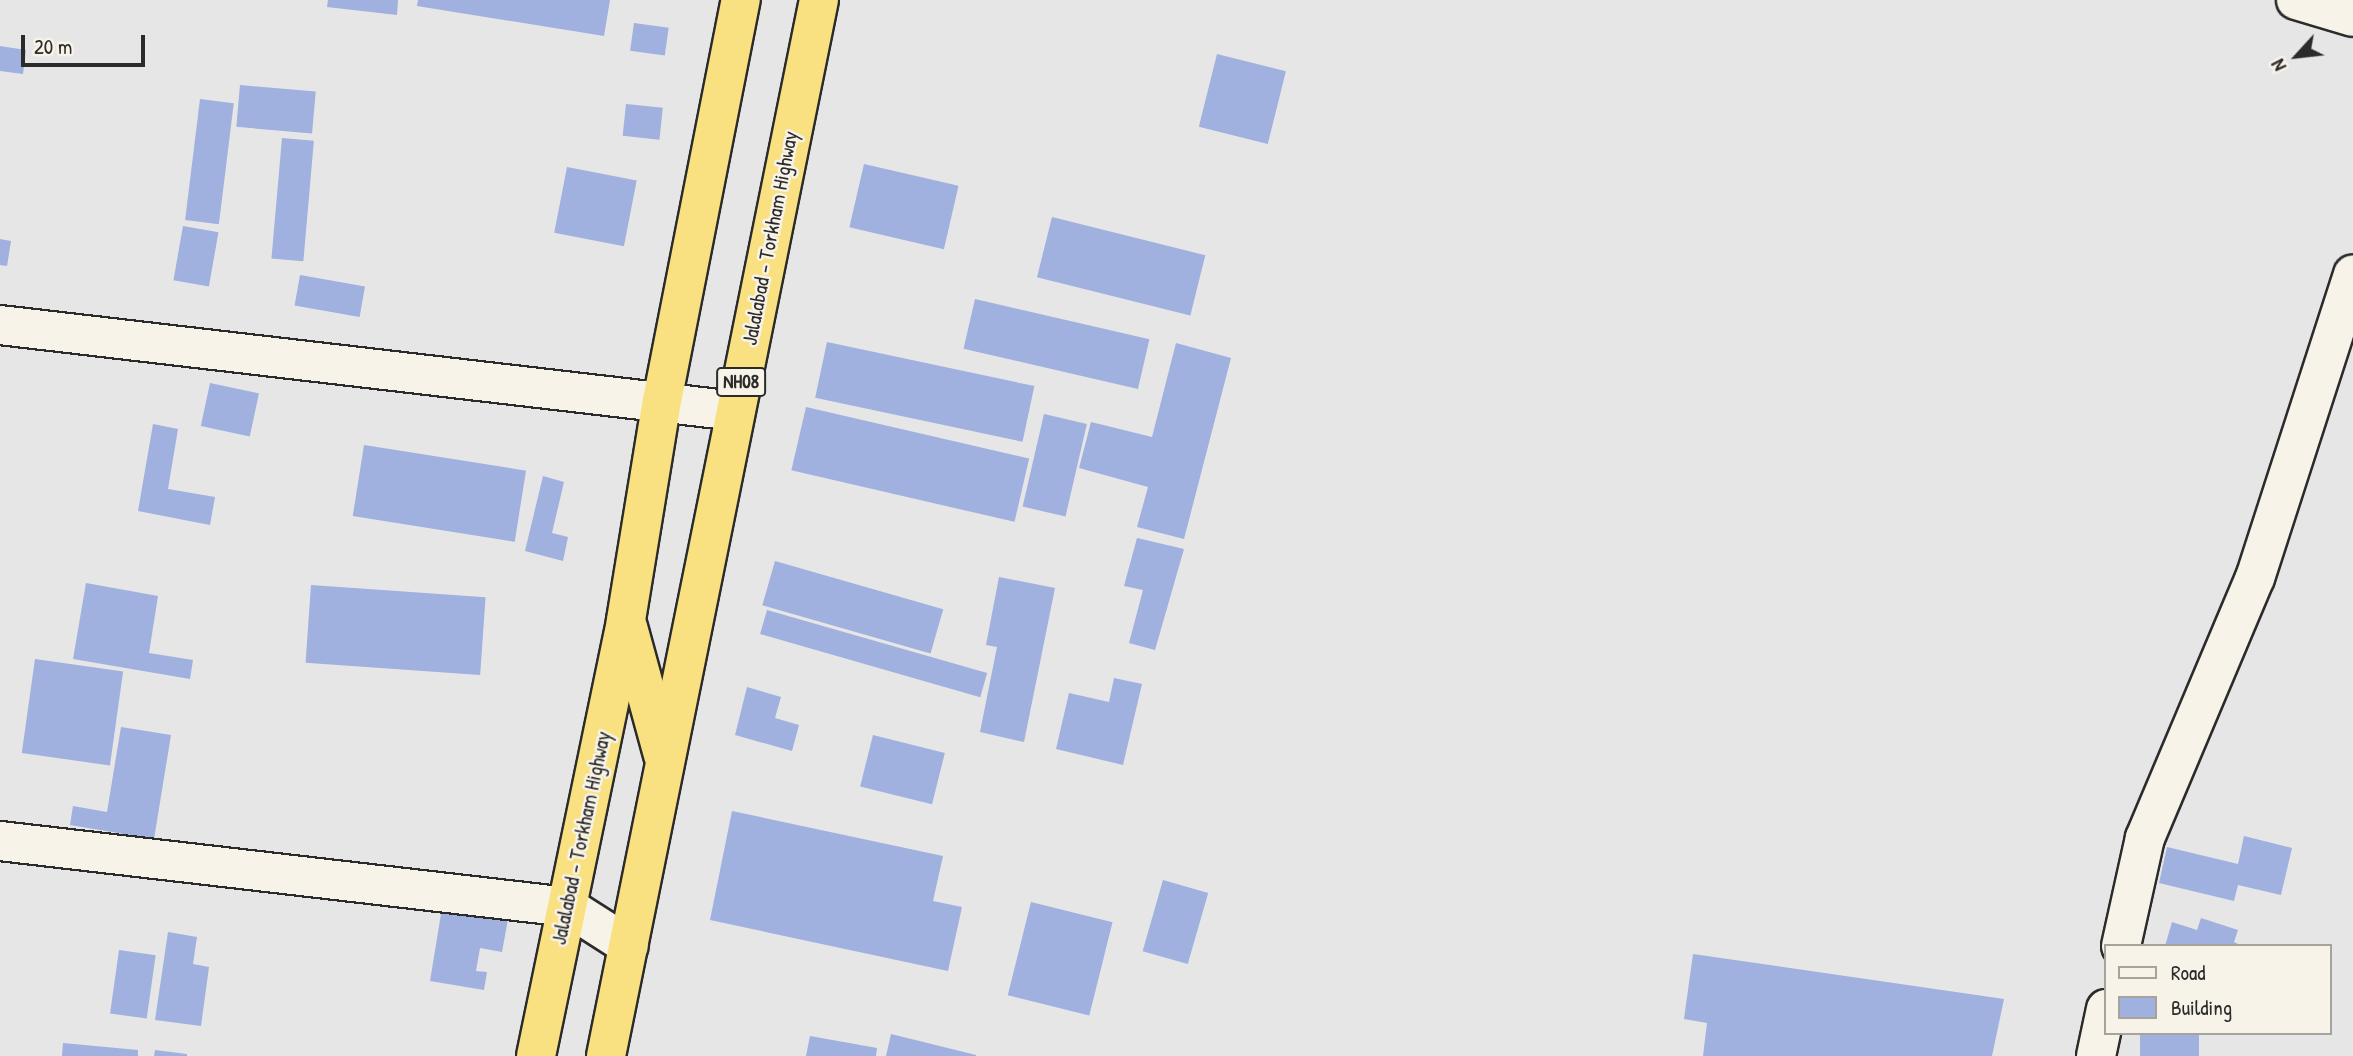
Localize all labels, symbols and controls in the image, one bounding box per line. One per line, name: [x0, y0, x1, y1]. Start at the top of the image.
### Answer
scale bar: [24, 21, 149, 65]
north arrow: [2262, 21, 2332, 91]
text: 20 m: [34, 32, 72, 61]
text: N: [2264, 55, 2292, 76]
street label: Jalalabad - Torkham Highway: [737, 129, 803, 347]
road number: NH08: [715, 366, 767, 398]
street label: Jalalabad - Torkham Highway: [546, 729, 616, 947]
legend: [2104, 944, 2332, 1035]
text: Road: [2171, 958, 2205, 987]
text: Building: [2171, 993, 2232, 1022]

